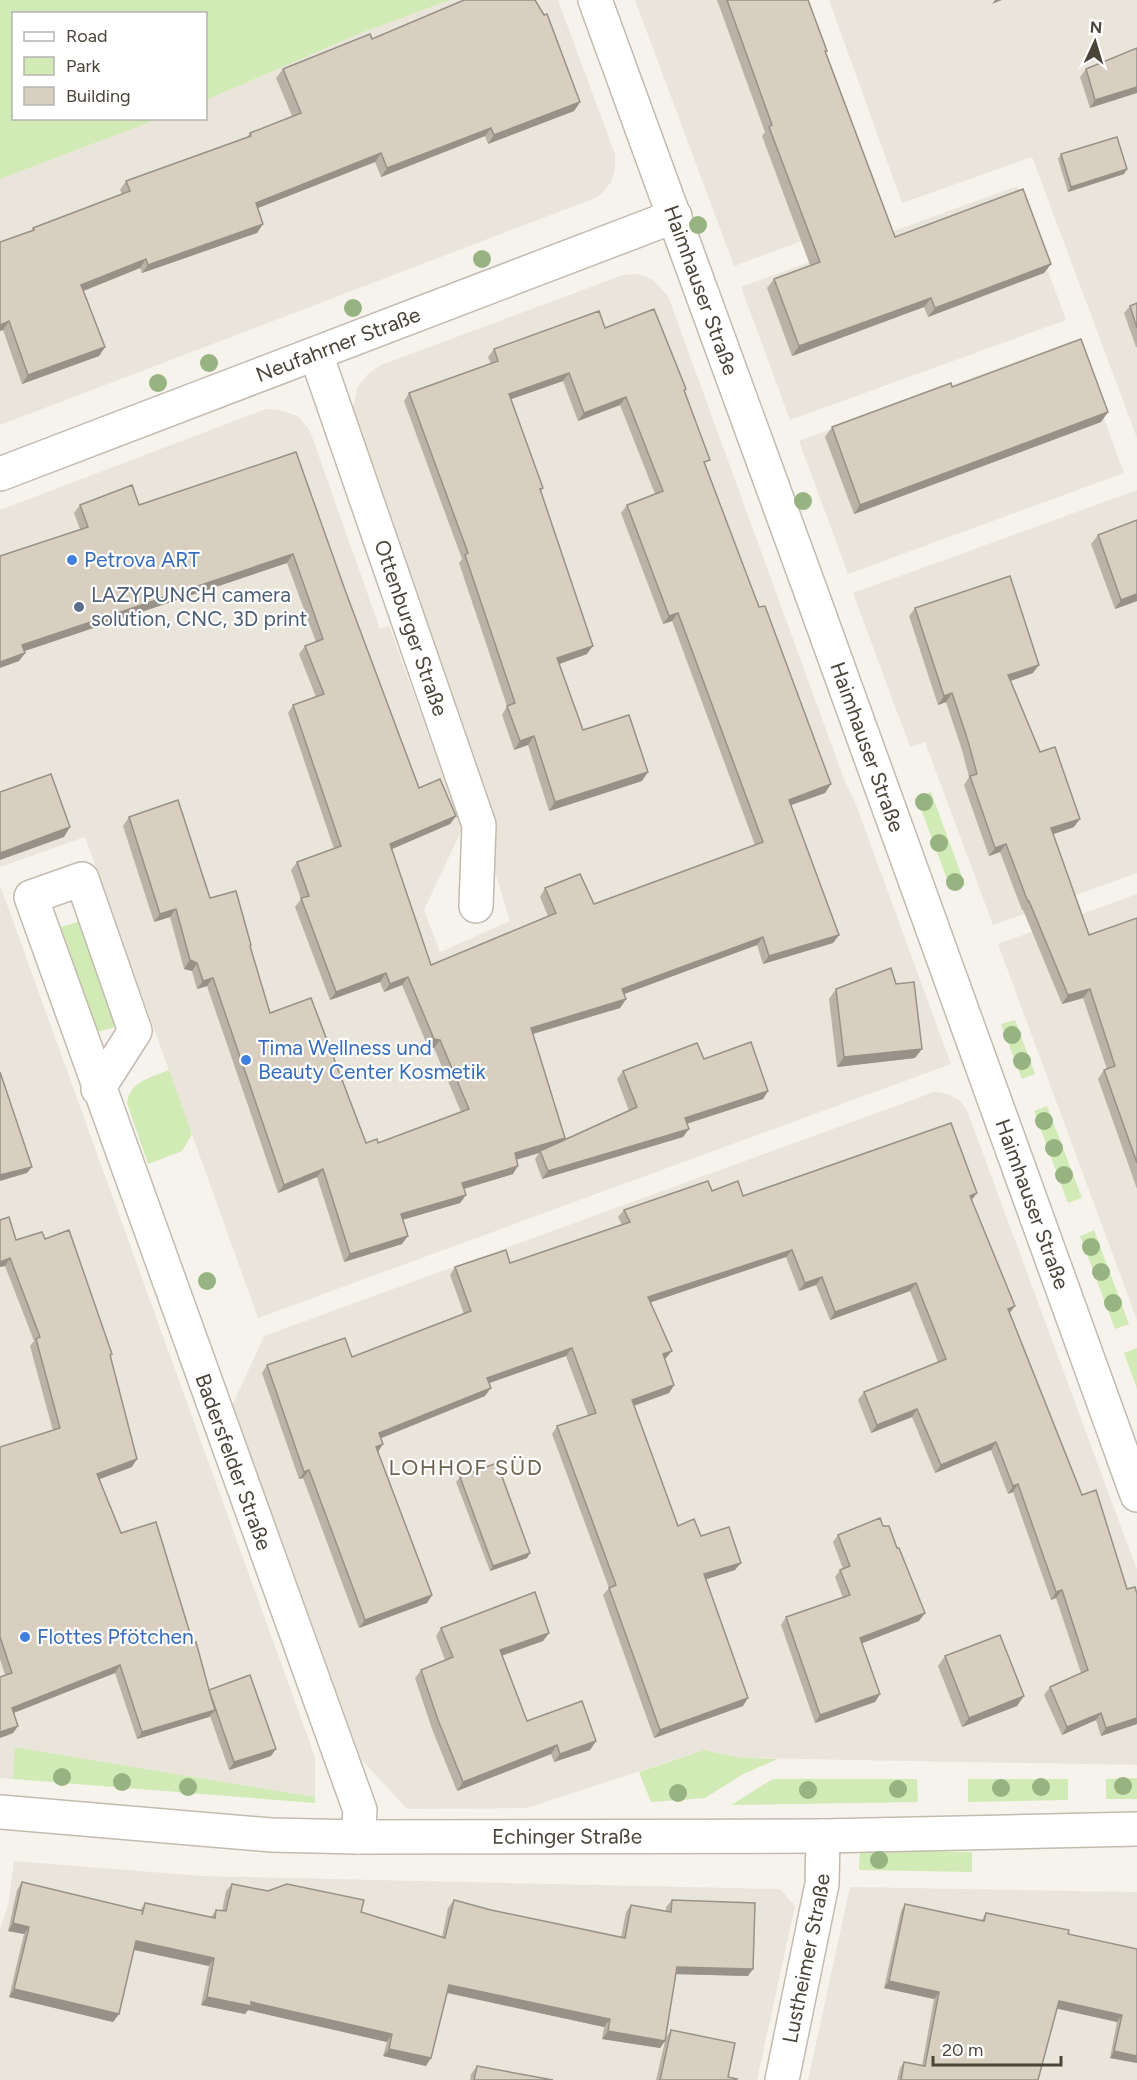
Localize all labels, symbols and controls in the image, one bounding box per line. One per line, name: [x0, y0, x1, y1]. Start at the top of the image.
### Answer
legend: [12, 12, 207, 120]
north arrow: [1065, 12, 1125, 72]
text: N: [1089, 18, 1103, 37]
text: Road: [66, 25, 107, 47]
text: Park: [66, 55, 101, 77]
text: Building: [66, 85, 131, 107]
street label: Haimhauser Straße: [659, 202, 744, 378]
street label: Neufahrner Straße: [252, 302, 424, 387]
street label: Ottenburger Straße: [369, 537, 453, 719]
place label: Petrova ART: [84, 547, 200, 572]
marker: Petrova ART: [65, 553, 79, 567]
place label: LAZYPUNCH camera solution, CNC, 3D print: [91, 582, 308, 631]
marker: LAZYPUNCH camera solution, CNC, 3D print: [72, 600, 86, 614]
street label: Haimhauser Straße: [825, 658, 910, 835]
place label: Tima Wellness und Beauty Center Kosmetik: [258, 1035, 487, 1084]
marker: Tima Wellness und Beauty Center Kosmetik: [239, 1053, 253, 1067]
street label: Haimhauser Straße: [990, 1116, 1075, 1292]
street label: Badersfelder Straße: [190, 1370, 277, 1554]
district label: LOHHOF SÜD: [389, 1454, 543, 1481]
place label: Flottes Pfötchen: [37, 1624, 194, 1649]
marker: Flottes Pfötchen: [18, 1630, 32, 1644]
street label: Echinger Straße: [492, 1823, 642, 1849]
street label: Lustheimer Straße: [777, 1874, 834, 2045]
scale bar: [933, 2029, 1060, 2067]
text: 20 m: [942, 2039, 983, 2061]

